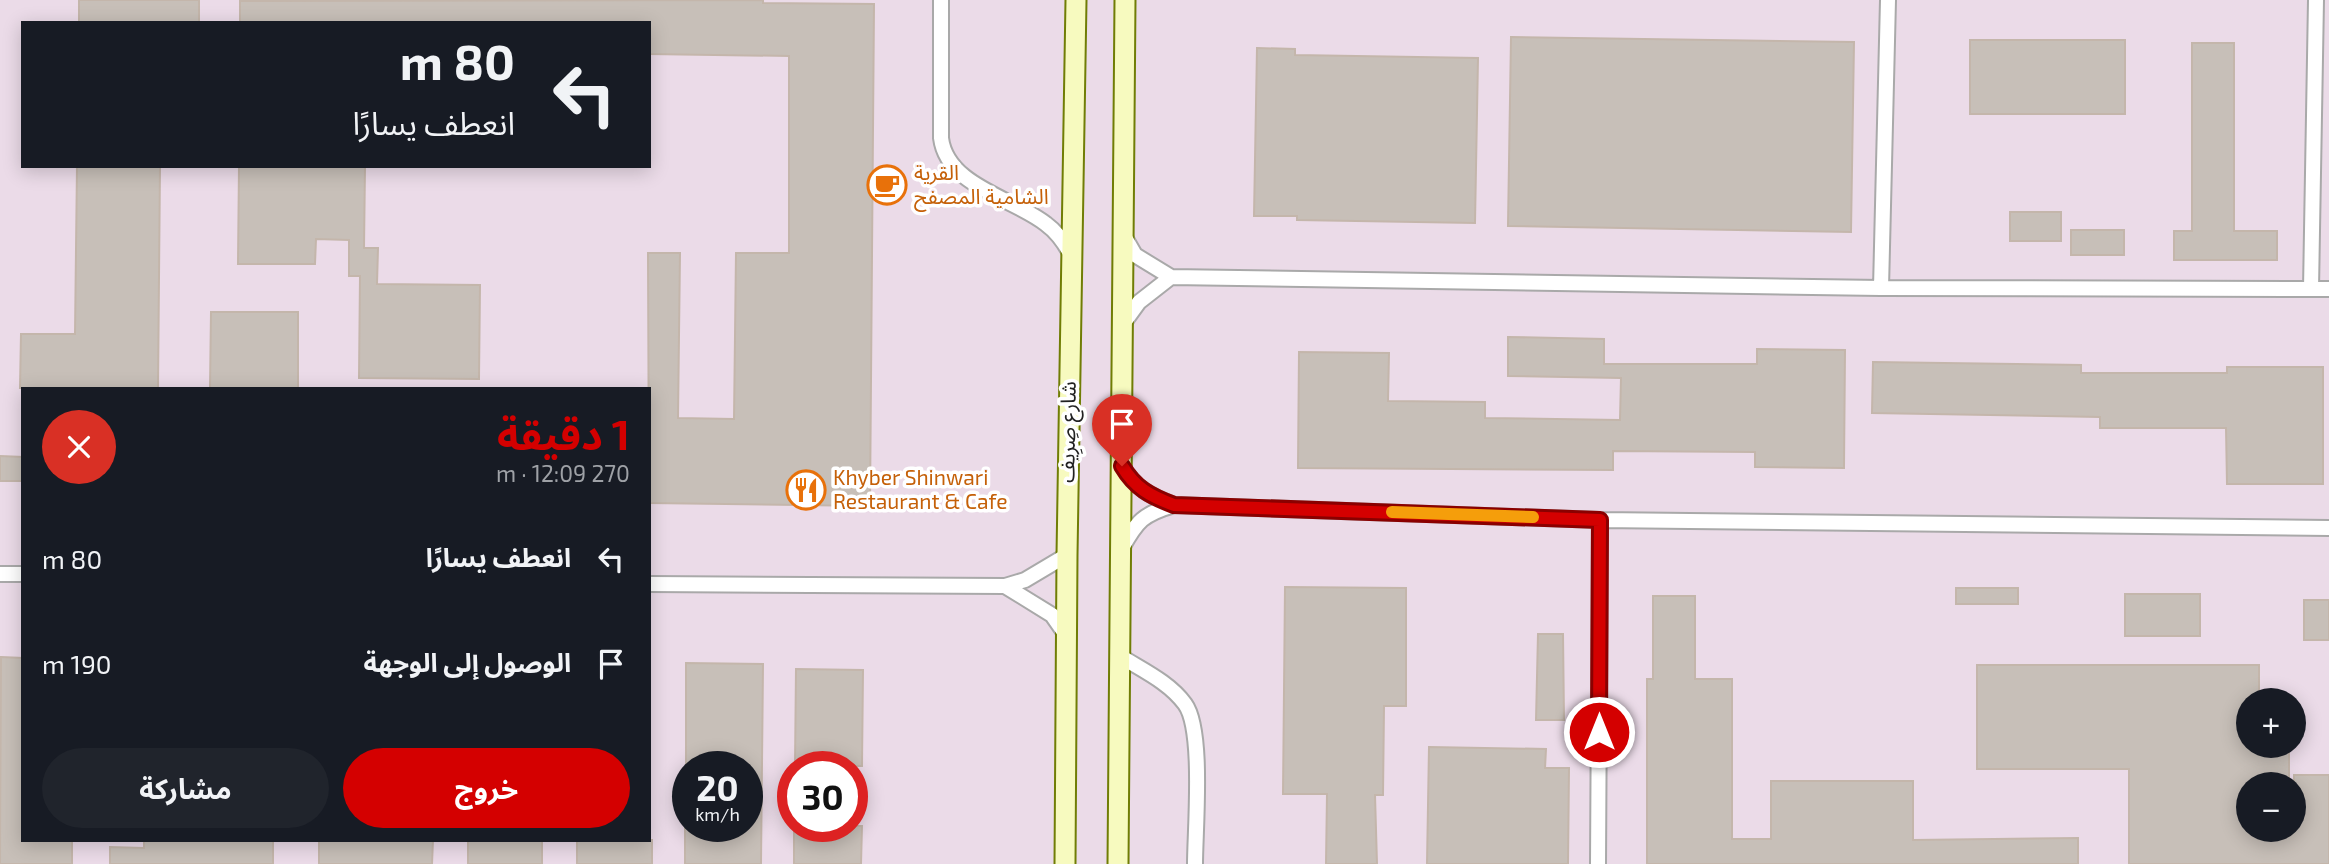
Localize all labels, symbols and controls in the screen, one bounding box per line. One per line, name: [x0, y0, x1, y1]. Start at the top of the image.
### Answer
text: 80 m: [400, 31, 515, 90]
icon: left: [539, 49, 630, 140]
text: انعطف يسارًا: [352, 103, 515, 141]
place label: القرية الشامية المصفح: [914, 159, 1049, 212]
cafe icon: القرية الشامية المصفح: [866, 164, 908, 206]
street label: شارع صِرِيف: [1053, 381, 1084, 483]
pin: [1092, 394, 1152, 466]
icon: arrive: [1103, 405, 1141, 443]
text: 1 دقيقة: [497, 408, 630, 458]
button: close: [42, 410, 116, 484]
text: 270 m · 12:09: [496, 459, 630, 487]
place label: Khyber Shinwari Restaurant & Cafe: [833, 464, 1008, 513]
restaurant icon: Khyber Shinwari Restaurant & Cafe: [785, 469, 827, 511]
icon: left: [592, 540, 630, 578]
text: انعطف يسارًا: [426, 541, 571, 572]
text: 80 m: [42, 543, 102, 574]
icon: arrive: [592, 645, 630, 683]
text: الوصول إلى الوجهة: [363, 646, 571, 677]
text: 190 m: [42, 648, 112, 679]
map controls: [2236, 688, 2306, 842]
button: +: [2236, 688, 2306, 758]
position arrow: [1562, 695, 1636, 769]
button: مشاركة: [42, 748, 329, 828]
button: خروج: [343, 748, 630, 828]
speed limit sign: 30: [777, 751, 868, 842]
text: 20: [696, 766, 739, 808]
button: −: [2236, 772, 2306, 842]
text: km/h: [695, 803, 740, 825]

